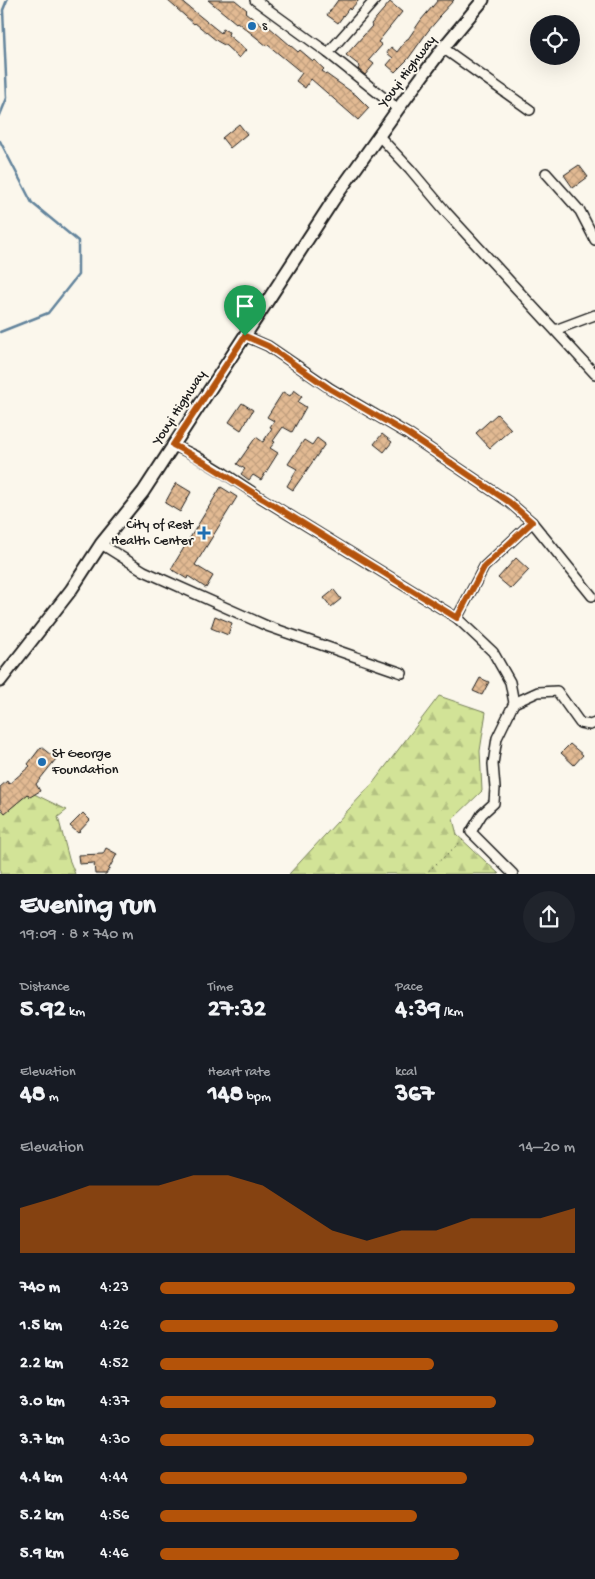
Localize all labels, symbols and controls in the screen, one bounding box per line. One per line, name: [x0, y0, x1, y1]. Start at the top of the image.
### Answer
map controls: [530, 15, 580, 65]
button: locate: [530, 15, 580, 65]
place label: s: [262, 18, 268, 35]
marker: s: [246, 20, 258, 32]
street label: Youyi Highway: [374, 33, 441, 113]
pin: [224, 285, 266, 336]
icon: arrive: [231, 292, 259, 320]
street label: Youyi Highway: [148, 367, 210, 450]
place label: City of Rest Health Center: [111, 517, 194, 550]
marker: City of Rest Health Center: [197, 526, 211, 540]
place label: St George Foundation: [51, 746, 119, 779]
marker: St George Foundation: [36, 756, 48, 768]
text: Evening run: [20, 890, 156, 923]
button: share: [523, 891, 575, 943]
text: 19:09 · 8 × 740 m: [20, 926, 133, 945]
text: Distance: [20, 979, 69, 996]
text: Time: [208, 979, 233, 996]
text: Pace: [395, 979, 423, 996]
text: 5.92: [20, 996, 66, 1025]
text: 27:32: [208, 996, 266, 1025]
text: 4:39: [395, 996, 441, 1025]
text: km: [66, 1004, 85, 1021]
text: /km: [441, 1004, 463, 1021]
text: Elevation: [20, 1064, 76, 1081]
text: Heart rate: [208, 1064, 270, 1081]
text: kcal: [395, 1064, 417, 1081]
text: 48: [20, 1081, 46, 1110]
text: 148: [208, 1081, 243, 1110]
text: 367: [395, 1081, 434, 1110]
text: m: [46, 1089, 59, 1106]
text: bpm: [243, 1089, 271, 1106]
text: Elevation: [20, 1139, 84, 1158]
text: 14–20 m: [519, 1139, 575, 1158]
text: 740 m: [20, 1279, 60, 1298]
text: 4:23: [100, 1279, 129, 1298]
text: 1.5 km: [20, 1317, 62, 1336]
text: 4:26: [100, 1317, 129, 1336]
text: 2.2 km: [20, 1355, 63, 1374]
text: 4:52: [100, 1355, 129, 1374]
text: 3.0 km: [20, 1393, 65, 1412]
text: 4:37: [100, 1393, 129, 1412]
text: 3.7 km: [20, 1431, 64, 1450]
text: 4:30: [100, 1431, 130, 1450]
text: 4.4 km: [20, 1469, 62, 1488]
text: 4:44: [100, 1469, 128, 1488]
text: 5.2 km: [20, 1507, 64, 1526]
text: 4:56: [100, 1507, 129, 1526]
text: 5.9 km: [20, 1545, 64, 1564]
text: 4:46: [100, 1545, 128, 1564]

